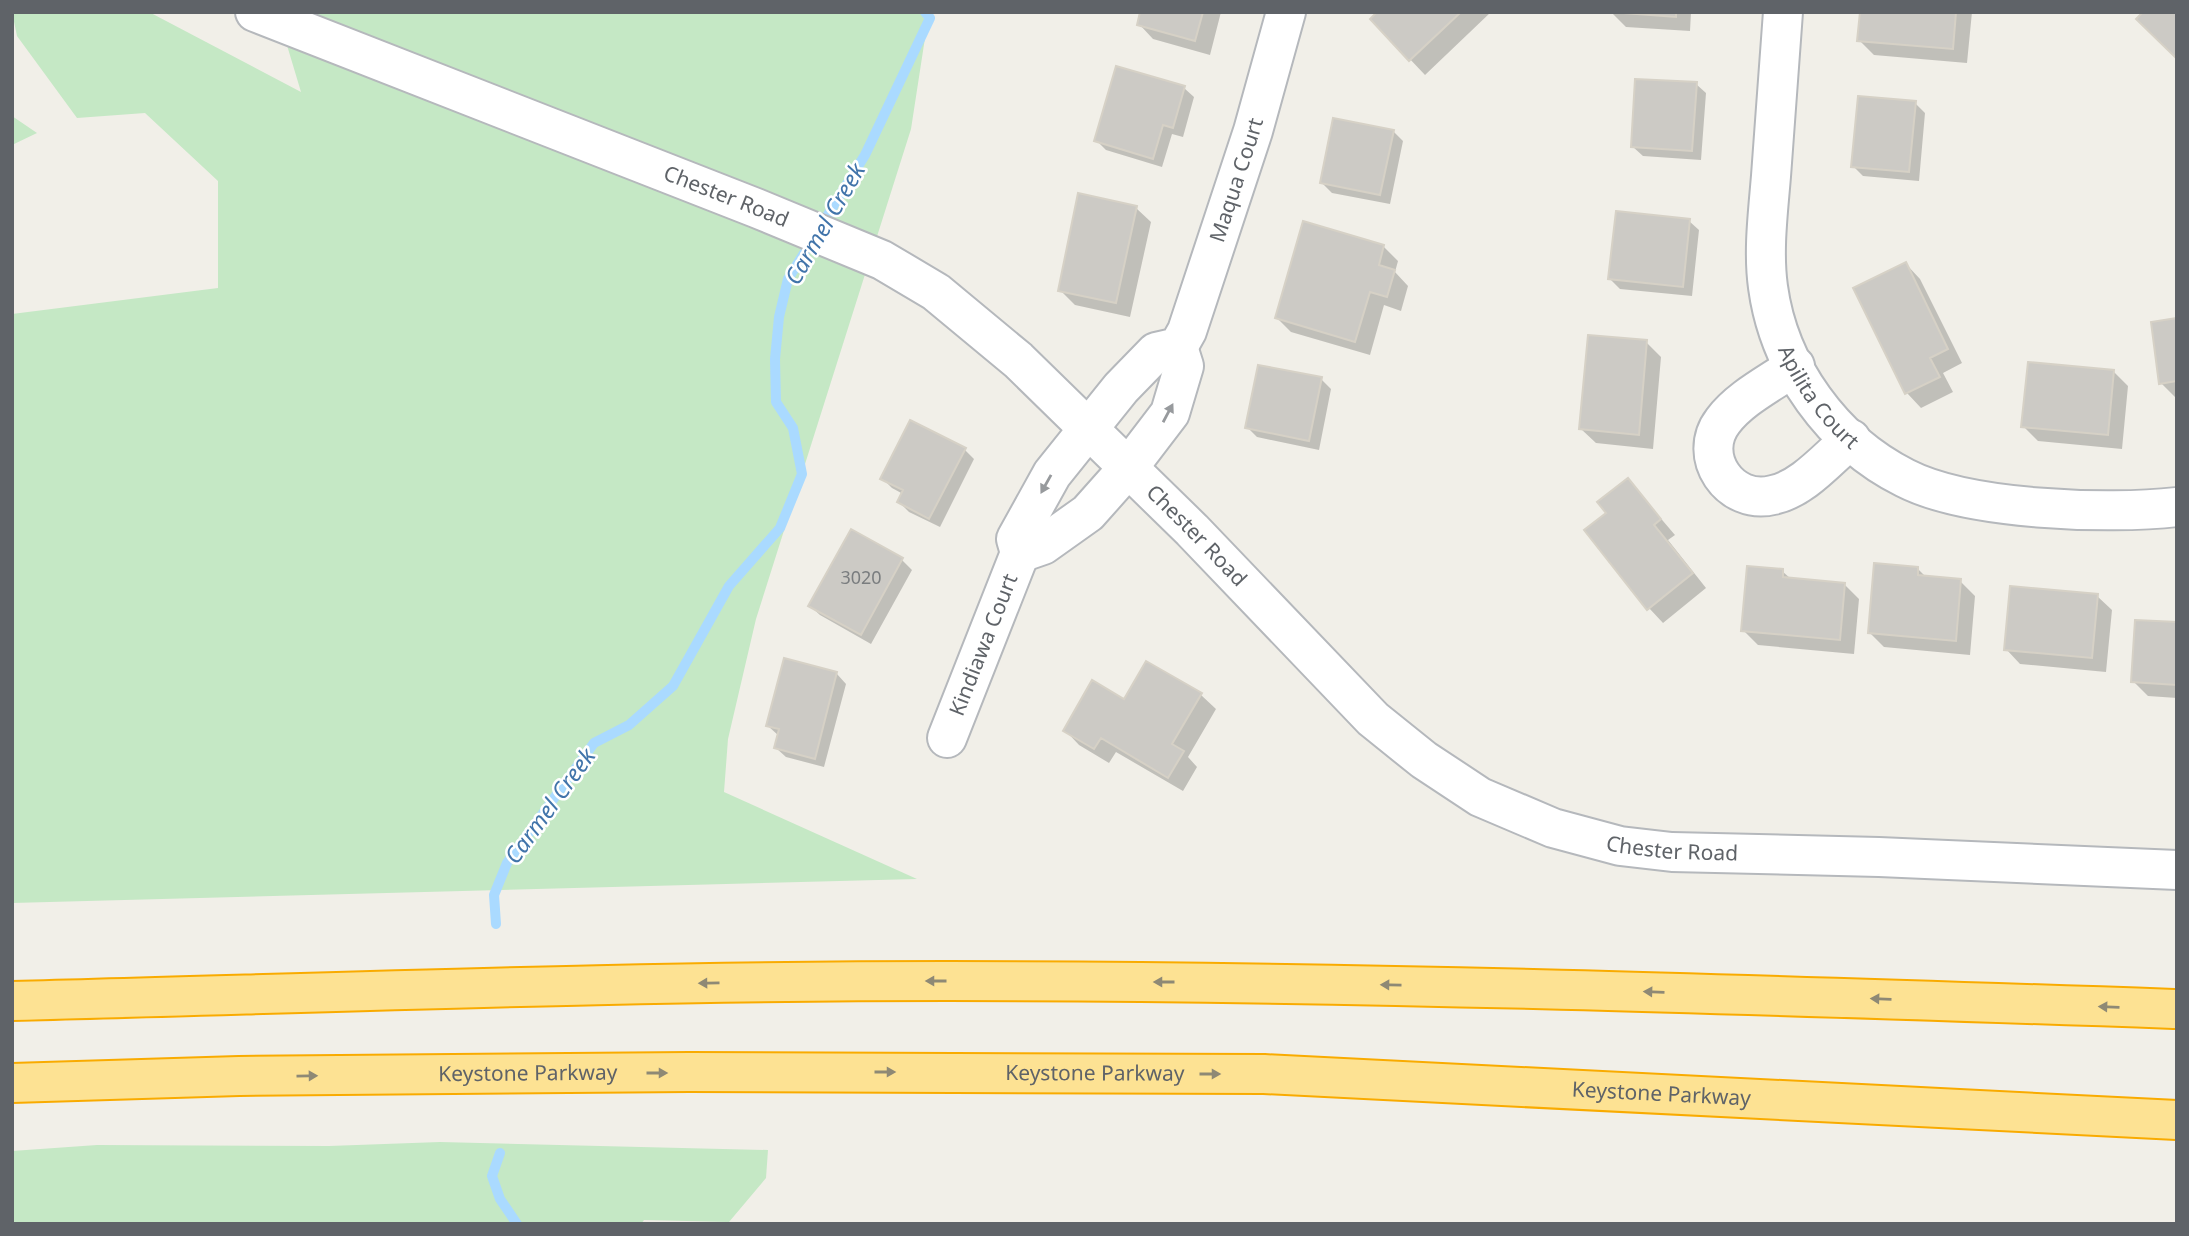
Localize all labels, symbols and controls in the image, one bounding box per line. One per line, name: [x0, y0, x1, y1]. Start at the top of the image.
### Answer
street label: Maqua Court: [1202, 114, 1269, 246]
water label: Carmel Creek: [776, 155, 873, 290]
street label: Chester Road: [660, 158, 793, 233]
street label: Apilita Court: [1772, 341, 1866, 455]
one-way arrow: [1162, 403, 1173, 423]
one-way arrow: [1040, 474, 1052, 494]
street label: Chester Road: [1141, 478, 1254, 592]
house number: 3020: [840, 565, 882, 589]
street label: Kindiawa Court: [942, 569, 1024, 720]
water label: Carmel Creek: [496, 740, 603, 870]
street label: Chester Road: [1603, 828, 1738, 867]
one-way arrow: [925, 975, 947, 987]
one-way arrow: [1153, 976, 1175, 988]
one-way arrow: [698, 978, 720, 989]
one-way arrow: [1380, 979, 1402, 991]
one-way arrow: [1643, 986, 1665, 997]
one-way arrow: [1870, 993, 1892, 1004]
one-way arrow: [2097, 1001, 2119, 1012]
street label: Keystone Parkway: [438, 1058, 618, 1087]
street label: Keystone Parkway: [1005, 1058, 1185, 1087]
one-way arrow: [874, 1066, 896, 1078]
one-way arrow: [646, 1067, 668, 1078]
one-way arrow: [1199, 1068, 1221, 1080]
one-way arrow: [296, 1070, 318, 1081]
street label: Keystone Parkway: [1571, 1075, 1752, 1112]

